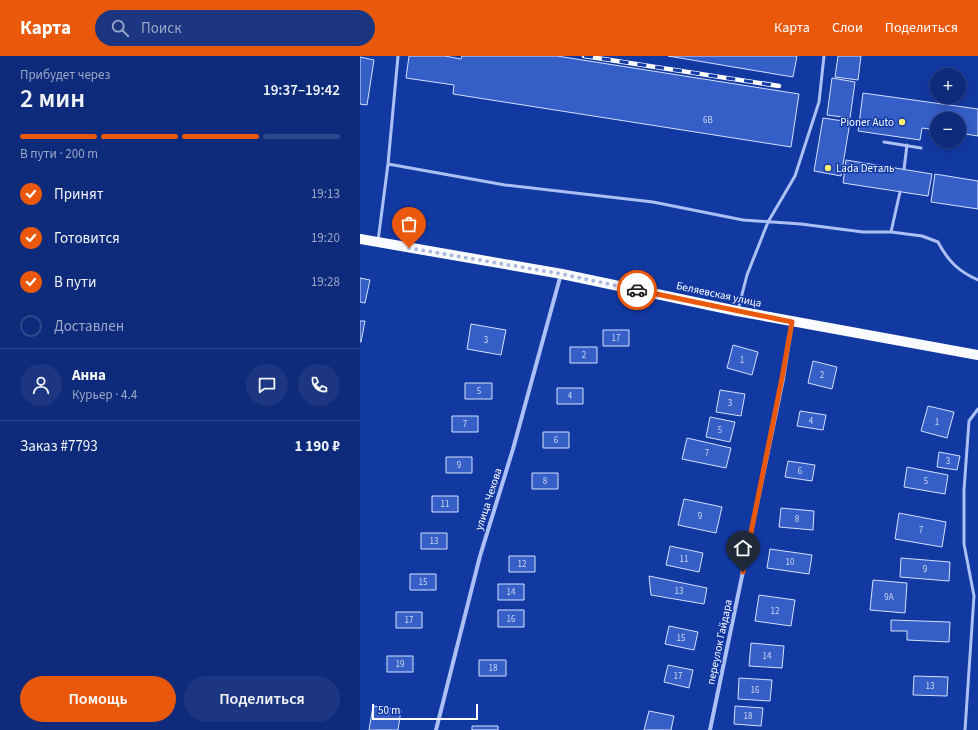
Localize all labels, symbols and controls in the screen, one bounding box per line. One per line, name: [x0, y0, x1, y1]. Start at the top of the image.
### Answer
search box: [95, 10, 375, 46]
text: Карта: [20, 15, 71, 42]
icon: search: [109, 17, 131, 39]
text: Поиск: [141, 18, 182, 39]
text: Карта: [774, 18, 810, 38]
text: Слои: [832, 18, 863, 38]
text: Поделиться: [885, 18, 958, 38]
text: Прибудет через: [20, 66, 110, 84]
map controls: [930, 68, 966, 148]
button: +: [930, 68, 966, 104]
text: 2 мин: [20, 80, 85, 117]
text: 19:37–19:42: [263, 80, 340, 101]
button: −: [930, 112, 966, 148]
house number: 6В: [703, 114, 713, 127]
place label: Pioner Auto: [840, 115, 894, 130]
marker: Pioner Auto: [897, 117, 907, 127]
text: В пути · 200 m: [20, 145, 98, 163]
place label: Lada Dеталь: [836, 161, 894, 176]
marker: Lada Dеталь: [823, 163, 833, 173]
icon: check: [20, 183, 42, 205]
text: Принят: [54, 184, 104, 205]
text: 19:13: [311, 185, 340, 203]
pin: [392, 207, 426, 248]
icon: bag: [398, 213, 420, 235]
icon: check: [20, 227, 42, 249]
text: Готовится: [54, 228, 120, 249]
text: 19:20: [311, 229, 340, 247]
courier: [617, 270, 657, 310]
icon: check: [20, 271, 42, 293]
text: В пути: [54, 272, 97, 293]
text: 19:28: [311, 273, 340, 291]
street label: Беляевская улица: [675, 278, 763, 311]
icon: car: [626, 279, 648, 301]
text: Доставлен: [54, 316, 124, 337]
house number: 17: [612, 332, 621, 345]
house number: 3: [484, 334, 489, 347]
house number: 2: [582, 349, 587, 362]
house number: 1: [740, 354, 744, 367]
button: person: [20, 364, 62, 406]
button: chat: [246, 364, 288, 406]
button: phone: [298, 364, 340, 406]
text: Анна: [72, 365, 106, 386]
house number: 2: [820, 369, 825, 382]
house number: 5: [477, 385, 482, 398]
text: Курьер · 4.4: [72, 386, 137, 404]
house number: 4: [568, 390, 573, 403]
house number: 3: [728, 397, 733, 410]
house number: 4: [809, 415, 814, 428]
house number: 1: [935, 416, 939, 429]
house number: 7: [463, 418, 468, 431]
house number: 5: [718, 424, 723, 437]
house number: 6: [554, 434, 559, 447]
text: Заказ #7793: [20, 436, 98, 457]
text: 1 190 ₽: [294, 436, 340, 457]
house number: 7: [705, 447, 710, 460]
house number: 3: [946, 455, 951, 468]
house number: 9: [457, 459, 462, 472]
house number: 6: [798, 465, 803, 478]
street label: улица Чехова: [471, 466, 506, 532]
house number: 8: [543, 475, 548, 488]
house number: 5: [924, 475, 929, 488]
house number: 11: [441, 498, 449, 511]
house number: 9: [698, 510, 703, 523]
house number: 8: [795, 513, 800, 526]
house number: 7: [919, 524, 924, 537]
pin: [726, 531, 760, 572]
house number: 13: [430, 535, 439, 548]
icon: home: [732, 537, 754, 559]
house number: 11: [680, 553, 688, 566]
house number: 10: [786, 556, 795, 569]
house number: 12: [518, 558, 527, 571]
house number: 9: [923, 563, 928, 576]
house number: 15: [419, 576, 428, 589]
house number: 13: [675, 585, 684, 598]
house number: 14: [507, 586, 516, 599]
house number: 9А: [884, 591, 894, 604]
street label: переулок Гайдара: [703, 598, 736, 686]
house number: 12: [771, 605, 780, 618]
house number: 16: [507, 613, 516, 626]
house number: 17: [405, 614, 414, 627]
house number: 15: [677, 632, 686, 645]
house number: 14: [763, 650, 772, 663]
house number: 19: [396, 658, 405, 671]
house number: 18: [489, 662, 498, 675]
house number: 17: [674, 670, 683, 683]
button: Помощь: [20, 676, 176, 722]
button: Поделиться: [184, 676, 340, 722]
house number: 13: [926, 680, 935, 693]
house number: 16: [751, 684, 760, 697]
scale bar: [372, 702, 478, 721]
text: 50 m: [378, 703, 400, 718]
house number: 18: [744, 710, 753, 723]

